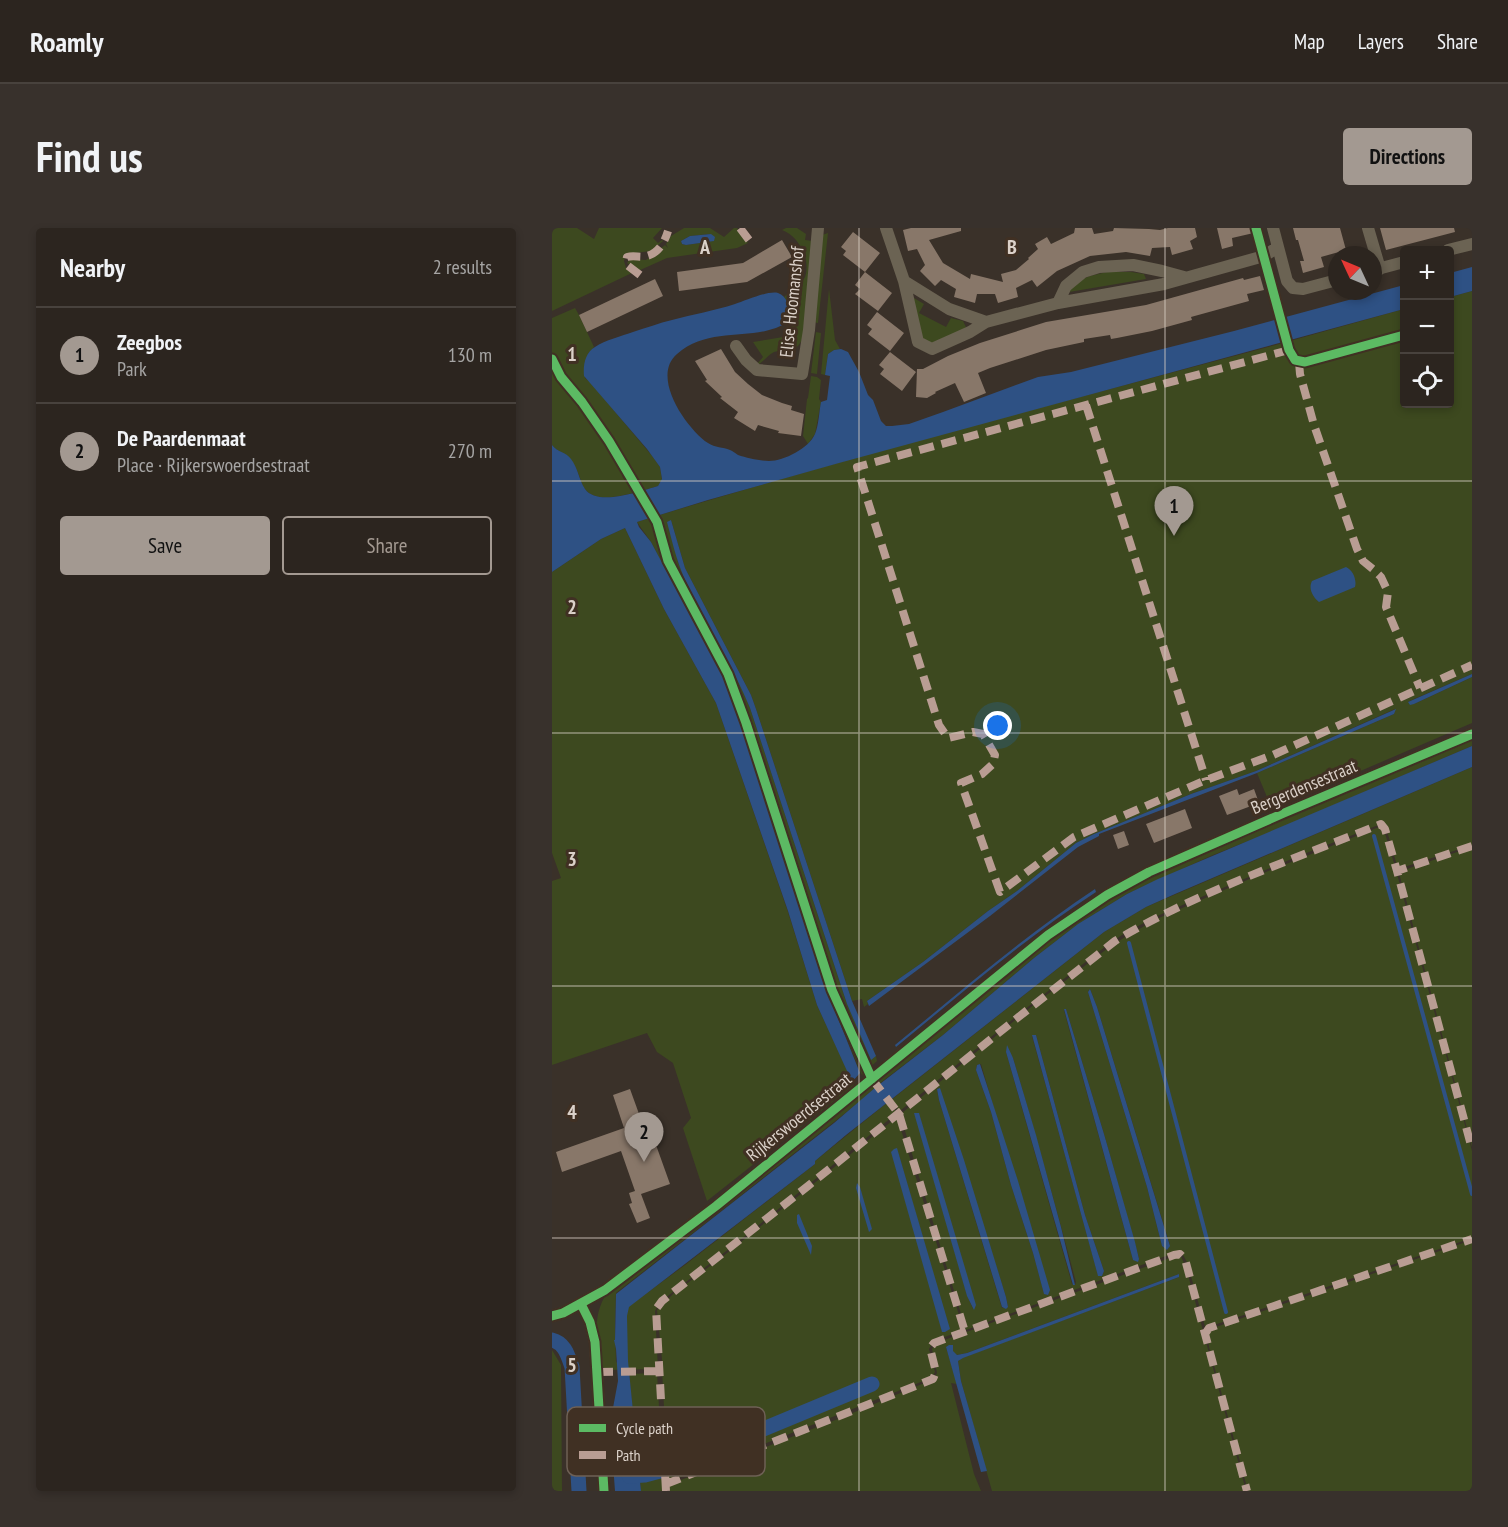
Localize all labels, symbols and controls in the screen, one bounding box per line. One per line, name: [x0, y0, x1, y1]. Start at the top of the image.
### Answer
text: Roamly: [30, 23, 104, 60]
text: Map: [1294, 28, 1325, 55]
text: Layers: [1358, 28, 1404, 55]
text: Share: [1437, 28, 1478, 55]
button: Directions: [1343, 128, 1472, 185]
text: Find us: [36, 129, 143, 184]
text: A: [699, 234, 711, 260]
text: B: [1007, 234, 1017, 260]
street label: Elise Hoomanshof: [774, 244, 809, 359]
north arrow: [1328, 246, 1382, 300]
map controls: [1400, 246, 1454, 408]
button: +: [1400, 246, 1454, 300]
text: Nearby: [60, 251, 125, 284]
text: 2 results: [433, 254, 492, 280]
button: −: [1400, 300, 1454, 354]
text: Zeegbos: [117, 328, 182, 356]
text: 1: [567, 341, 577, 367]
text: 1: [75, 342, 84, 368]
text: 130 m: [448, 342, 492, 368]
button: locate: [1400, 354, 1454, 408]
text: Park: [117, 356, 147, 382]
text: De Paardenmaat: [117, 424, 246, 452]
text: 2: [75, 438, 84, 464]
text: 270 m: [448, 438, 492, 464]
text: Place · Rijkerswoerdsestraat: [117, 452, 310, 478]
pin: 1: [1154, 486, 1194, 536]
button: Save: [60, 516, 270, 575]
button: Share: [282, 516, 492, 575]
text: 2: [567, 594, 577, 620]
your location: [983, 711, 1012, 740]
street label: Bergerdensestraat: [1247, 754, 1360, 819]
text: 3: [567, 846, 577, 872]
street label: Rijkerswoerdsestraat: [741, 1067, 856, 1166]
text: 4: [567, 1099, 577, 1125]
pin: 2: [624, 1112, 664, 1162]
text: 5: [567, 1352, 577, 1378]
legend: [567, 1407, 765, 1476]
text: Cycle path: [616, 1418, 673, 1438]
text: Path: [616, 1445, 641, 1465]

